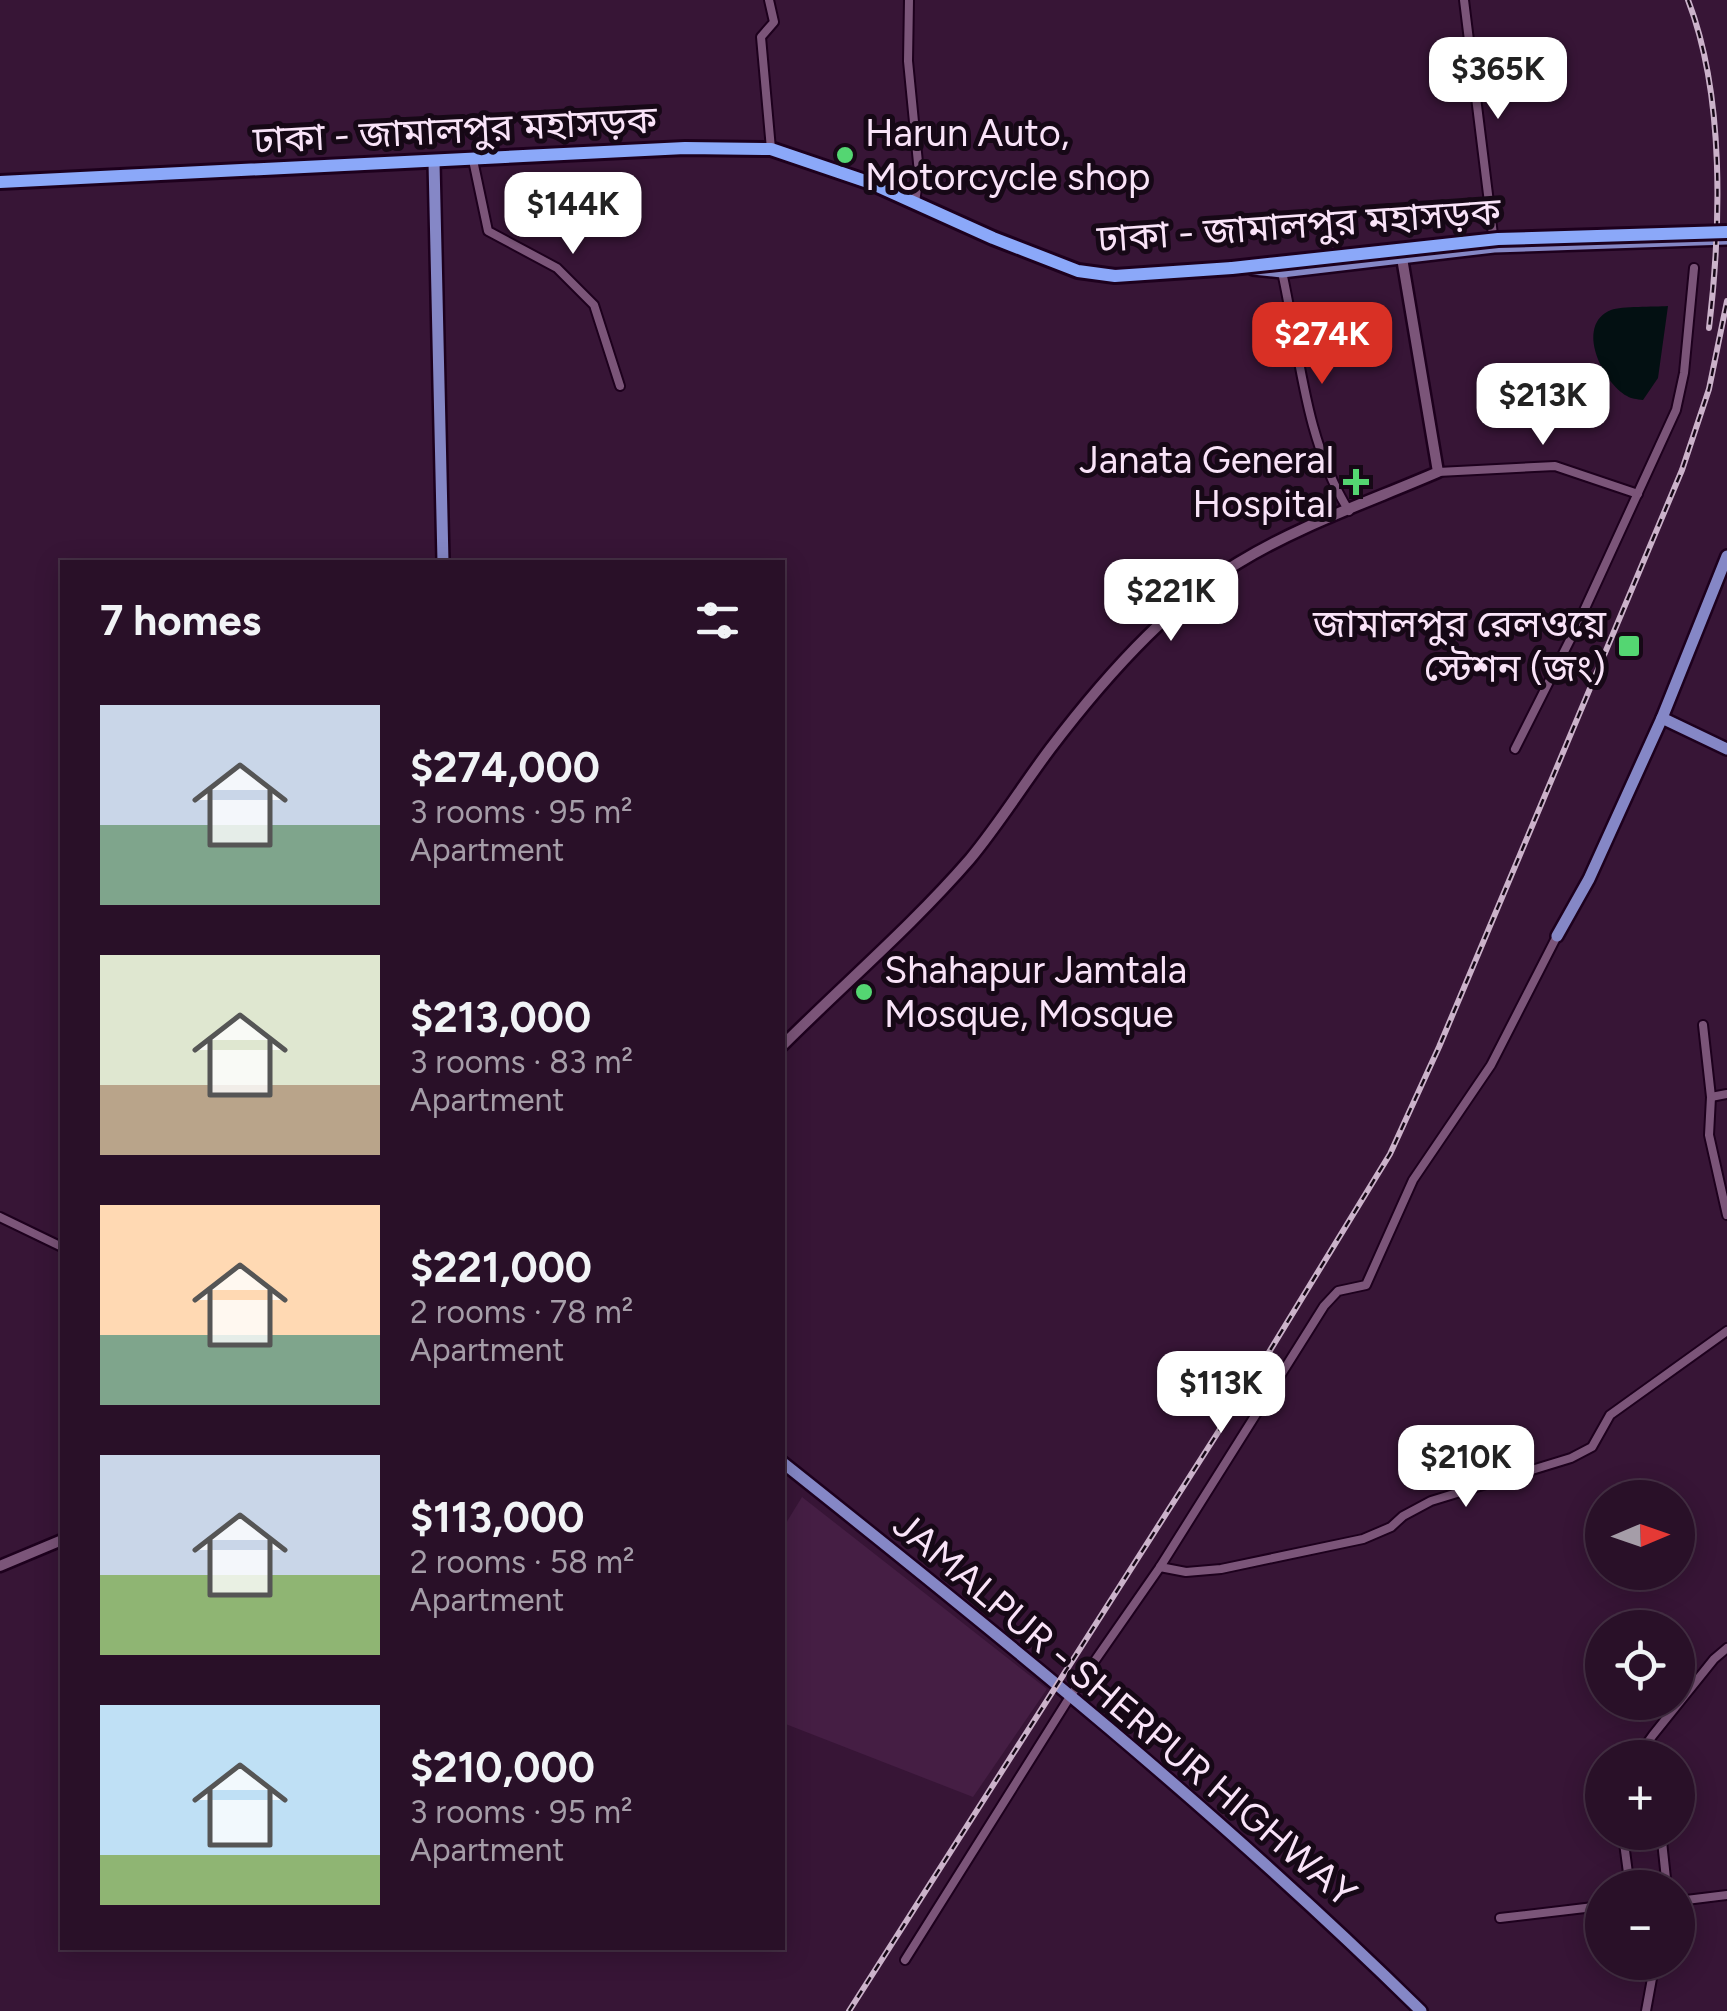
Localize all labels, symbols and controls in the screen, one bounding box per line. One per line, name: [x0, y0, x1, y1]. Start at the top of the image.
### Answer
pin: $365K: [1428, 37, 1568, 122]
text: $365K: [1451, 50, 1545, 88]
street label: ঢাকা - জামালপুর মহাসড়ক: [251, 96, 660, 164]
place label: Harun Auto, Motorcycle shop: [865, 110, 1150, 200]
marker: Harun Auto, Motorcycle shop: [834, 144, 856, 166]
pin: $144K: [503, 172, 643, 257]
text: $144K: [526, 185, 620, 223]
street label: ঢাকা - জামালপুর মহাসড়ক: [1095, 188, 1504, 262]
pin: $274K: [1252, 302, 1392, 387]
text: $274K: [1274, 315, 1370, 353]
pin: $213K: [1473, 363, 1613, 448]
text: $213K: [1499, 376, 1587, 414]
place label: Janata General Hospital: [1079, 437, 1334, 527]
marker: Janata General Hospital: [1343, 469, 1369, 495]
pin: $221K: [1101, 559, 1241, 644]
text: $221K: [1126, 572, 1216, 610]
icon: filters: [690, 593, 745, 648]
text: 7 homes: [100, 595, 261, 646]
place label: জামালপুর রেলওয়ে স্টেশন (জং): [1312, 601, 1607, 691]
marker: জামালপুর রেলওয়ে স্টেশন (জং): [1616, 633, 1642, 659]
text: $274,000: [410, 742, 600, 793]
icon: home: [180, 745, 300, 865]
text: 3 rooms · 95 m²: [410, 793, 633, 831]
text: Apartment: [410, 831, 564, 869]
place label: Shahapur Jamtala Mosque, Mosque: [884, 947, 1187, 1037]
marker: Shahapur Jamtala Mosque, Mosque: [853, 981, 875, 1003]
text: $213,000: [410, 992, 591, 1043]
icon: home: [180, 995, 300, 1115]
text: 3 rooms · 83 m²: [410, 1043, 633, 1081]
text: Apartment: [410, 1081, 564, 1119]
text: $221,000: [410, 1242, 592, 1293]
icon: home: [180, 1245, 300, 1365]
text: 2 rooms · 78 m²: [410, 1293, 633, 1331]
text: Apartment: [410, 1331, 564, 1369]
pin: $113K: [1151, 1351, 1291, 1436]
text: $113K: [1179, 1364, 1263, 1402]
pin: $210K: [1396, 1425, 1536, 1510]
text: $210K: [1420, 1438, 1512, 1476]
north arrow: [1585, 1480, 1695, 1590]
map controls: [1585, 1480, 1695, 1980]
text: $113,000: [410, 1492, 585, 1543]
icon: home: [180, 1495, 300, 1615]
street label: JAMALPUR - SHERPUR HIGHWAY: [884, 1502, 1366, 1916]
text: 2 rooms · 58 m²: [410, 1543, 635, 1581]
text: Apartment: [410, 1581, 564, 1619]
button: locate: [1585, 1610, 1695, 1720]
button: +: [1585, 1740, 1695, 1850]
text: $210,000: [410, 1742, 595, 1793]
icon: home: [180, 1745, 300, 1865]
text: 3 rooms · 95 m²: [410, 1793, 633, 1831]
text: Apartment: [410, 1831, 564, 1869]
button: −: [1585, 1870, 1695, 1980]

